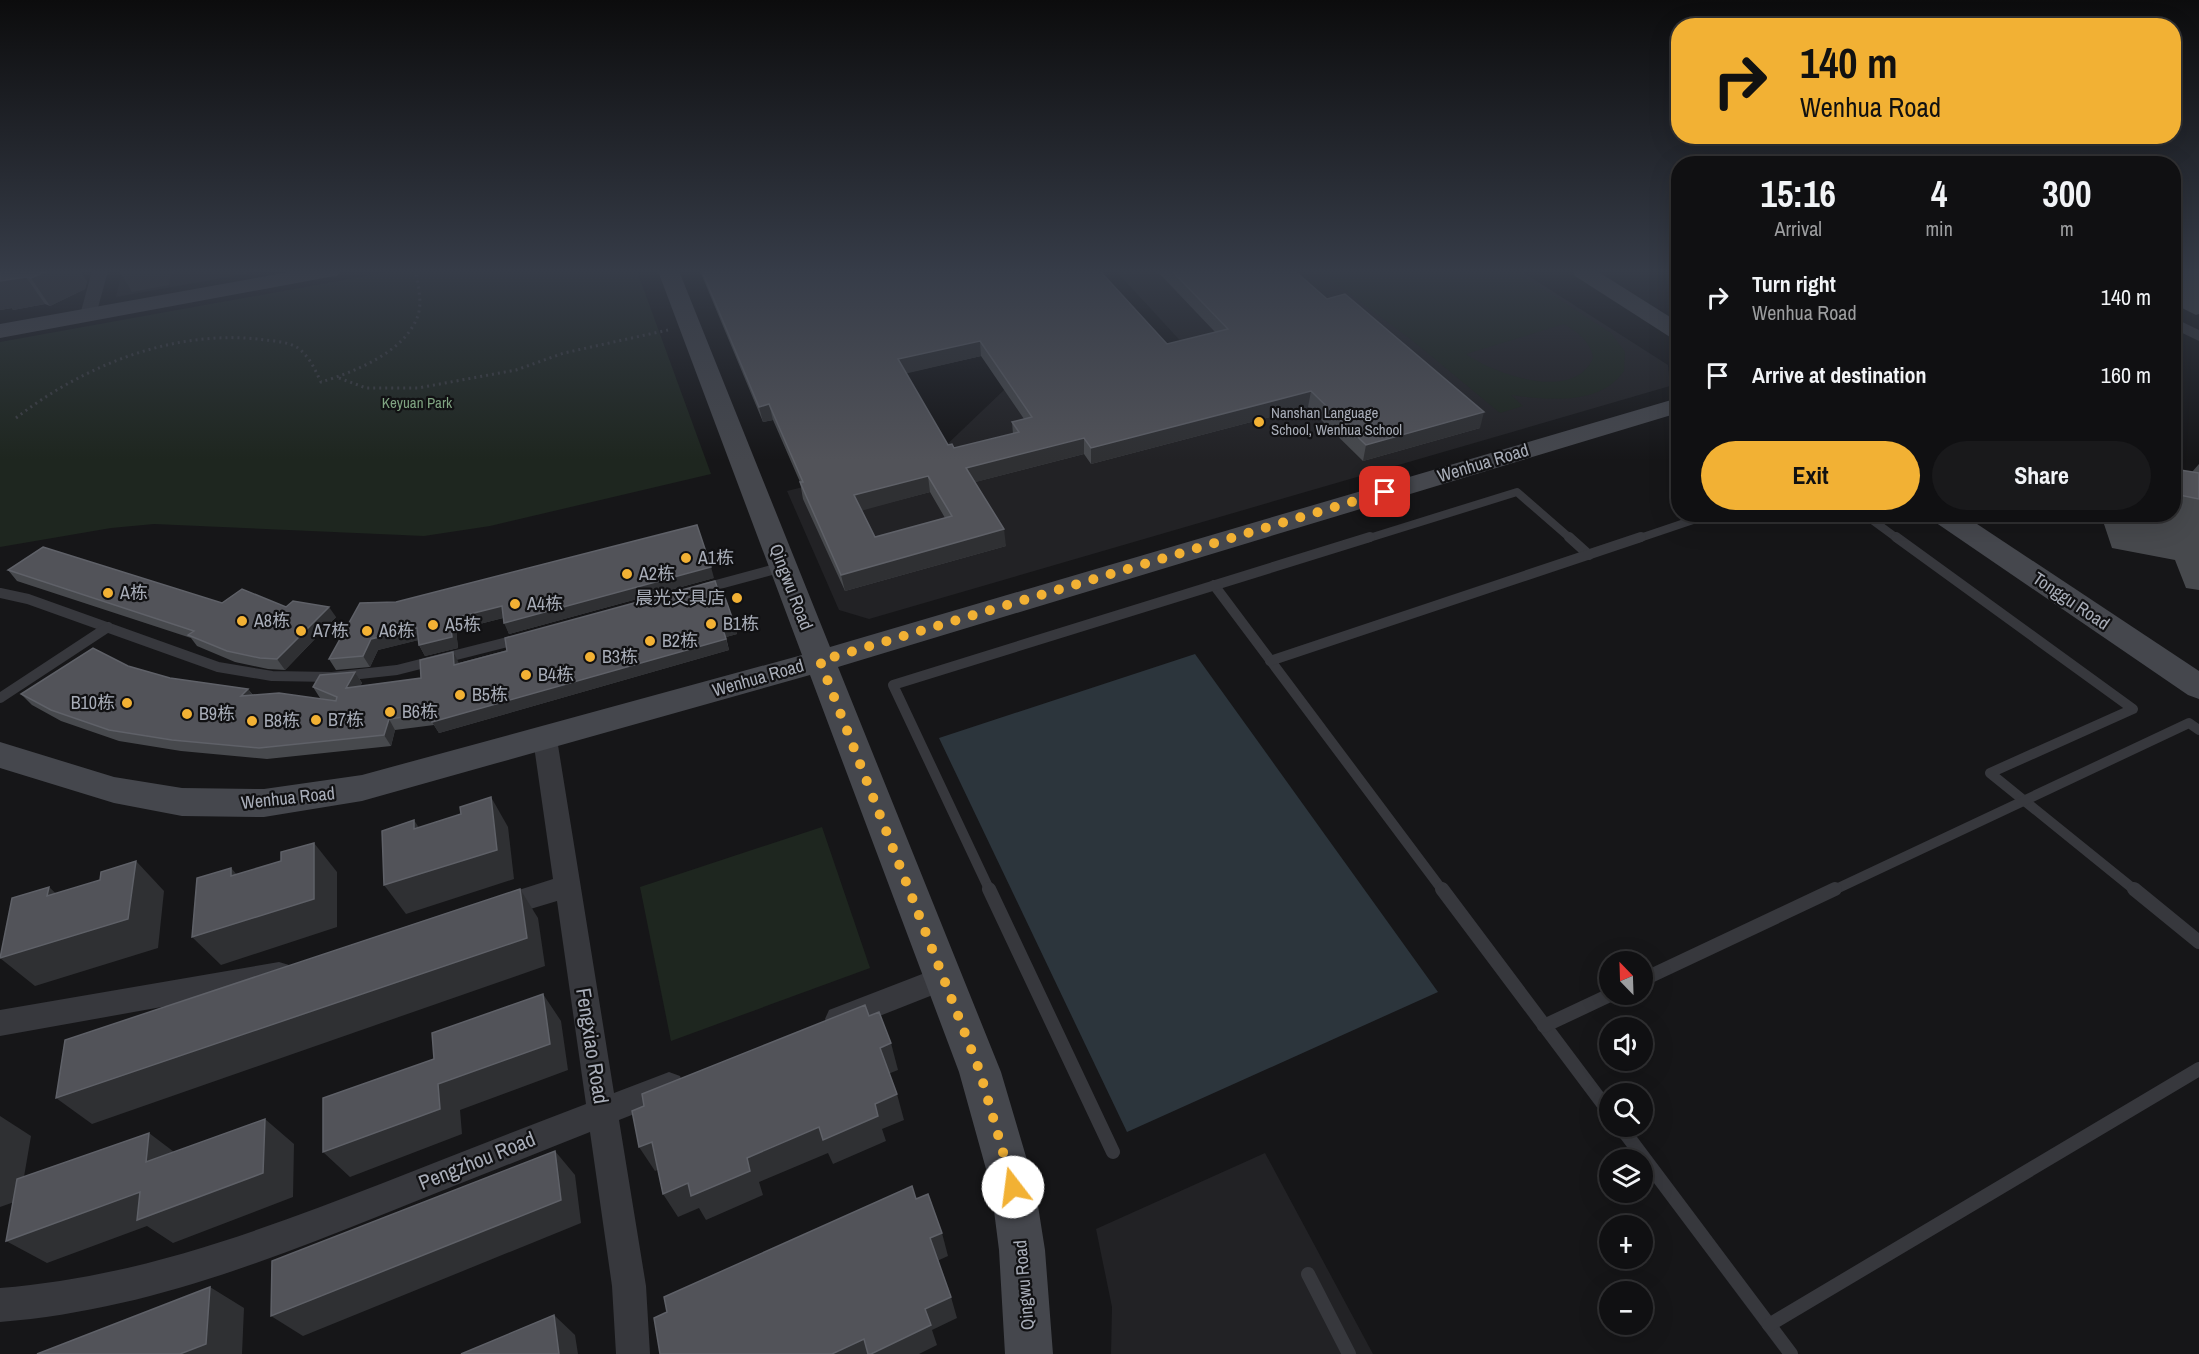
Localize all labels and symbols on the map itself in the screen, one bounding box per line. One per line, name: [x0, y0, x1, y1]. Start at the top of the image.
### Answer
park label: Keyuan Park: [382, 392, 453, 413]
place label: Nanshan Language School, Wenhua School: [1271, 402, 1402, 440]
marker: Nanshan Language School, Wenhua School: [1252, 415, 1266, 429]
street label: Wenhua Road: [1434, 437, 1532, 488]
pin: [1359, 466, 1410, 517]
street label: Qingwu Road: [764, 540, 819, 633]
place label: A1栋: [697, 545, 734, 570]
marker: A1栋: [679, 551, 693, 565]
place label: A2栋: [638, 561, 675, 586]
street label: Tonggu Road: [2028, 566, 2115, 636]
marker: A2栋: [620, 567, 634, 581]
place label: A栋: [119, 580, 148, 605]
place label: 晨光文具店: [635, 585, 725, 610]
marker: A栋: [101, 586, 115, 600]
place label: A4栋: [526, 591, 563, 616]
marker: 晨光文具店: [730, 591, 744, 605]
marker: A4栋: [508, 597, 522, 611]
place label: A8栋: [253, 608, 290, 633]
place label: B1栋: [723, 611, 759, 636]
place label: A5栋: [444, 612, 481, 637]
marker: A8栋: [235, 614, 249, 628]
marker: B1栋: [704, 617, 718, 631]
place label: A7栋: [312, 618, 349, 643]
place label: A6栋: [378, 618, 415, 643]
marker: A5栋: [426, 618, 440, 632]
marker: A7栋: [294, 624, 308, 638]
marker: A6栋: [360, 624, 374, 638]
place label: B2栋: [662, 628, 698, 653]
marker: B2栋: [643, 634, 657, 648]
place label: B3栋: [602, 644, 638, 669]
marker: B3栋: [583, 650, 597, 664]
street label: Wenhua Road: [709, 653, 807, 703]
place label: B4栋: [538, 662, 574, 687]
marker: B4栋: [519, 668, 533, 682]
place label: B5栋: [472, 682, 508, 707]
marker: B5栋: [453, 688, 467, 702]
place label: B10栋: [71, 690, 115, 715]
marker: B10栋: [120, 696, 134, 710]
place label: B6栋: [402, 699, 438, 724]
place label: B9栋: [199, 701, 235, 726]
marker: B6栋: [383, 705, 397, 719]
marker: B9栋: [180, 707, 194, 721]
place label: B7栋: [328, 707, 364, 732]
place label: B8栋: [264, 708, 300, 733]
marker: B7栋: [309, 713, 323, 727]
marker: B8栋: [245, 714, 259, 728]
street label: Wenhua Road: [240, 780, 336, 815]
north arrow: [1599, 951, 1653, 1005]
street label: Fengxiao Road: [569, 986, 616, 1106]
street label: Pengzhou Road: [414, 1124, 540, 1197]
position arrow: [981, 1155, 1045, 1219]
street label: Qingwu Road: [1007, 1239, 1040, 1331]

